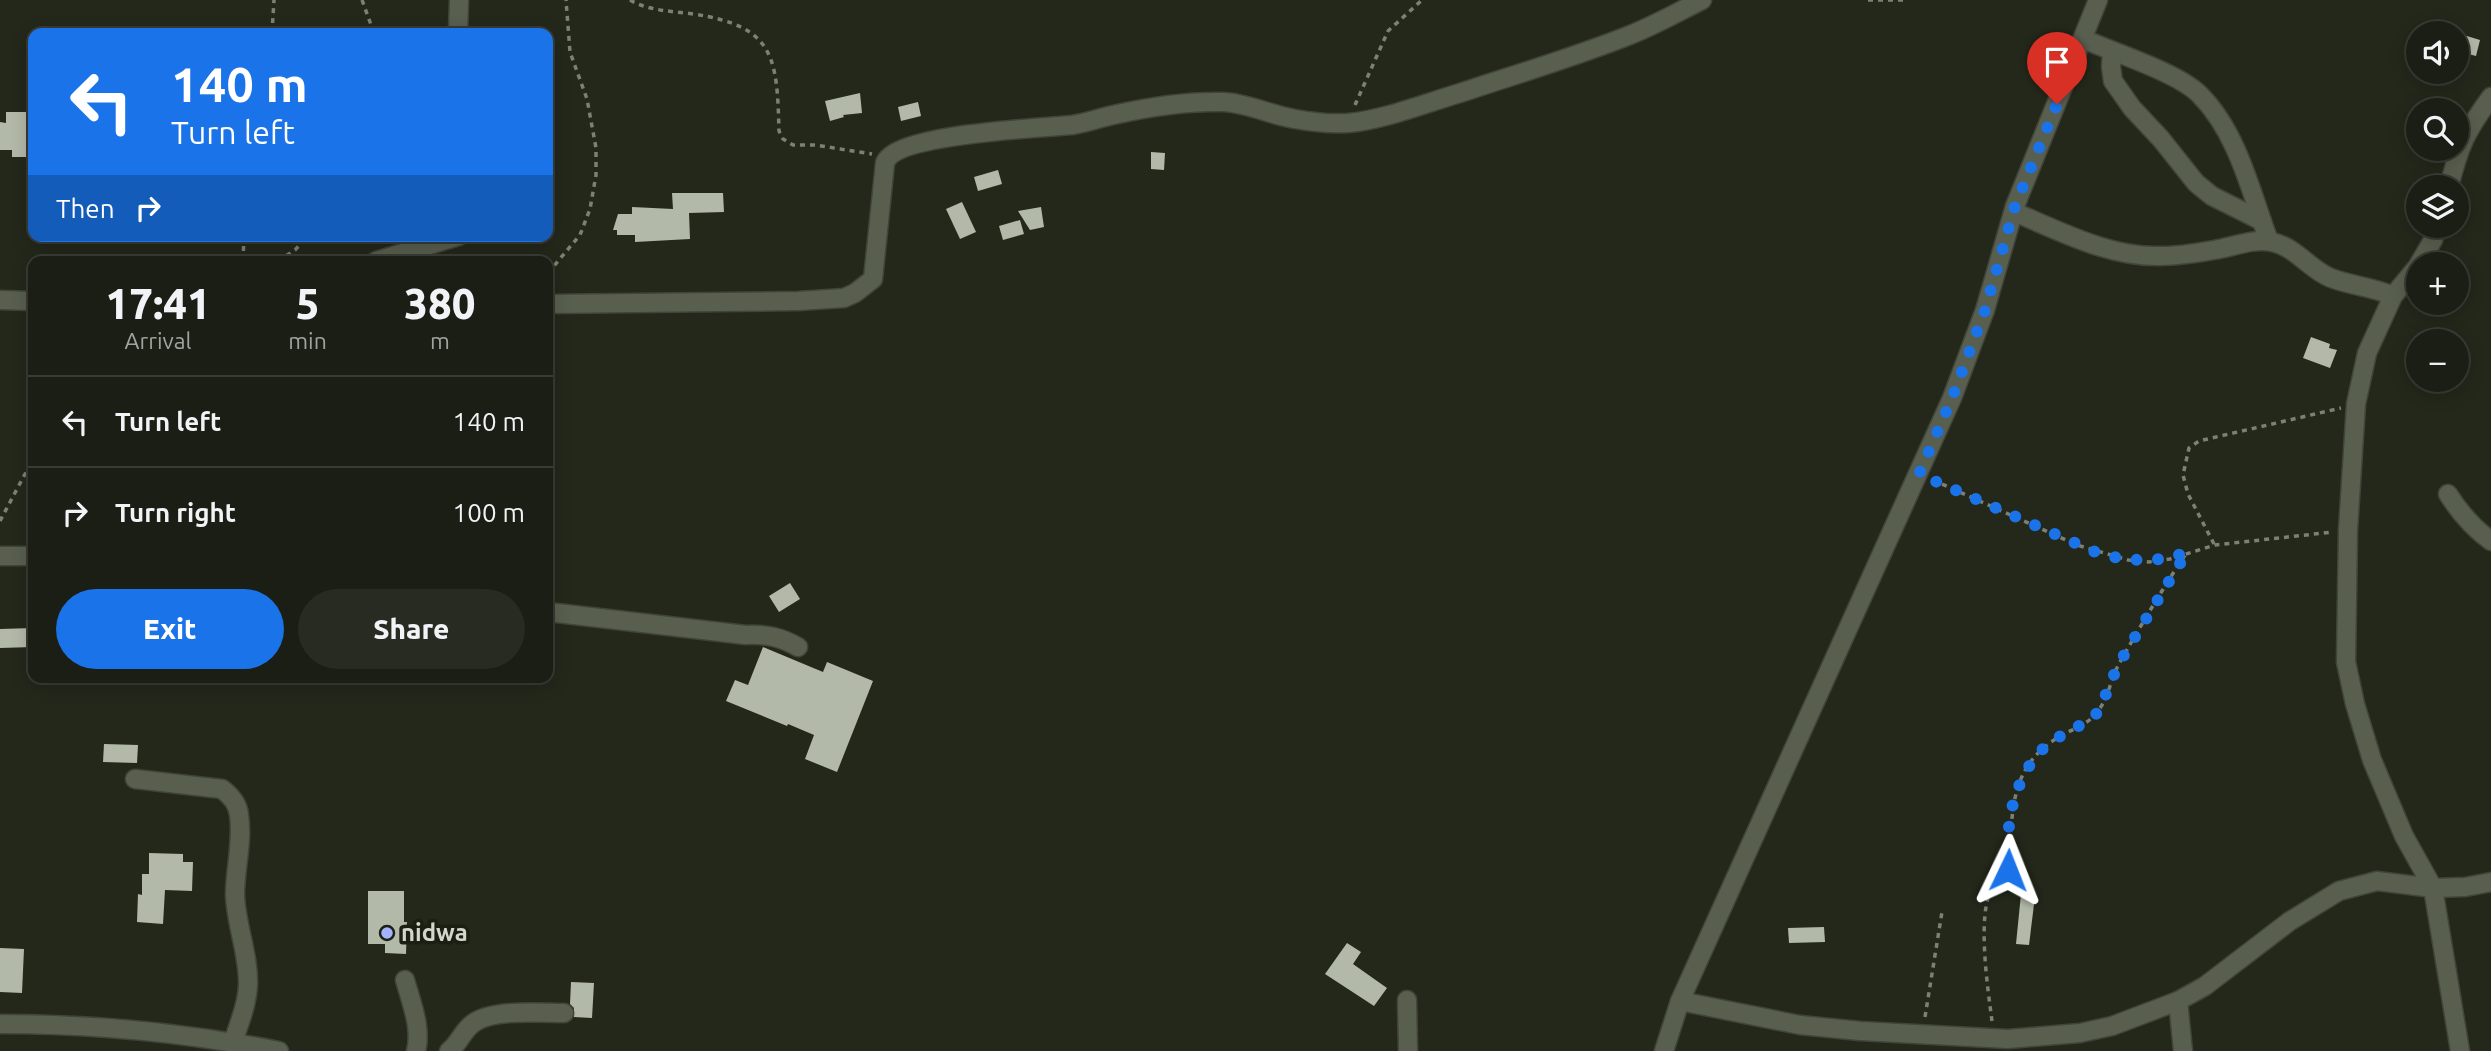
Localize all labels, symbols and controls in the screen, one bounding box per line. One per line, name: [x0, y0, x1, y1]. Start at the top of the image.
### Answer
map controls: [2406, 21, 2469, 392]
button: sound: [2406, 21, 2469, 84]
pin: [2027, 32, 2087, 104]
icon: arrive: [2038, 43, 2076, 81]
icon: left: [56, 56, 147, 147]
text: 140 m: [171, 56, 308, 111]
button: search: [2406, 98, 2469, 161]
text: Turn left: [171, 114, 295, 150]
button: layers: [2406, 175, 2469, 238]
icon: right: [129, 189, 167, 227]
text: Then: [56, 194, 115, 223]
button: +: [2406, 252, 2469, 315]
text: 17:41: [106, 280, 211, 327]
text: 5: [296, 280, 319, 327]
text: 380: [404, 280, 475, 327]
text: Arrival: [125, 328, 192, 353]
text: min: [288, 328, 327, 353]
text: m: [430, 328, 450, 353]
button: −: [2406, 329, 2469, 392]
icon: left: [56, 403, 94, 441]
text: Turn left: [115, 407, 221, 436]
text: 140 m: [453, 407, 525, 436]
icon: right: [56, 494, 94, 532]
text: Turn right: [115, 498, 236, 527]
text: 100 m: [453, 498, 525, 527]
button: Exit: [56, 589, 284, 669]
button: Share: [298, 589, 525, 669]
position arrow: [1971, 833, 2045, 907]
place label: nidwa: [401, 919, 468, 946]
marker: nidwa: [379, 925, 395, 941]

